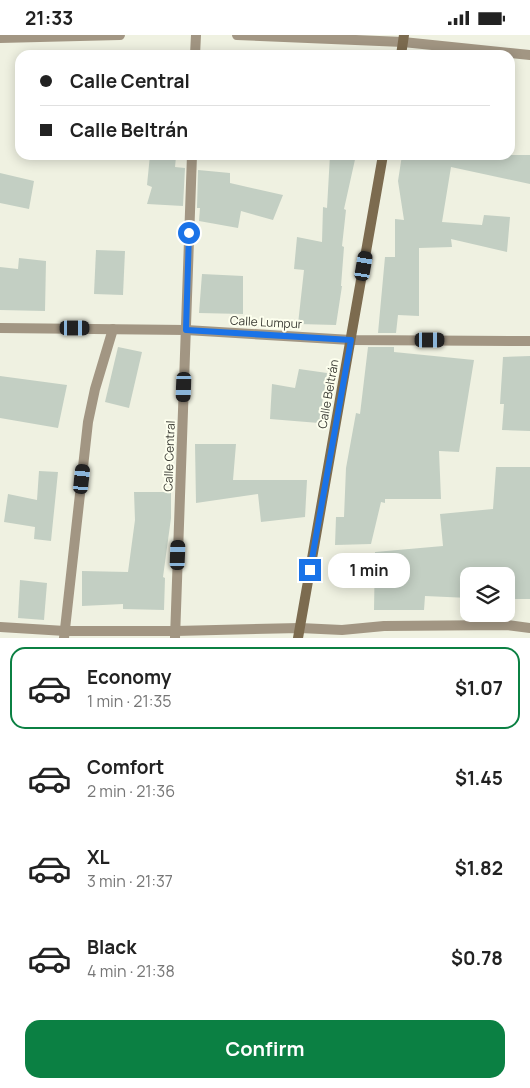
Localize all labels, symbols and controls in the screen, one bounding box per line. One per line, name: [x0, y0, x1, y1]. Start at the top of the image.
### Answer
text: 21:33: [25, 5, 73, 31]
text: Calle Central: [70, 68, 190, 94]
text: Calle Beltrán: [70, 117, 188, 143]
route start: [178, 222, 200, 244]
car: [354, 250, 373, 282]
street label: Calle Lumpur: [229, 312, 303, 332]
car: [60, 321, 90, 336]
car: [415, 333, 445, 348]
street label: Calle Beltrán: [314, 358, 342, 430]
car: [175, 372, 192, 402]
street label: Calle Central: [159, 420, 179, 492]
car: [72, 463, 91, 495]
car: [169, 540, 186, 570]
callout: 1 min: [328, 553, 410, 587]
route end: [299, 559, 321, 581]
text: 1 min: [349, 559, 389, 581]
map controls: [460, 567, 515, 622]
button: layers: [460, 567, 515, 622]
text: Economy: [87, 664, 171, 690]
icon: car: [27, 666, 72, 711]
text: $1.07: [455, 675, 503, 701]
text: 1 min · 21:35: [87, 690, 172, 712]
text: Comfort: [87, 754, 164, 780]
icon: car: [27, 756, 72, 801]
text: $1.45: [455, 765, 503, 791]
text: 2 min · 21:36: [87, 780, 175, 802]
text: XL: [87, 844, 110, 870]
icon: car: [27, 846, 72, 891]
text: $1.82: [455, 855, 503, 881]
text: 3 min · 21:37: [87, 870, 173, 892]
text: Black: [87, 934, 136, 960]
icon: car: [27, 936, 72, 981]
text: $0.78: [451, 945, 503, 971]
text: 4 min · 21:38: [87, 960, 175, 982]
button: Confirm: [25, 1020, 505, 1078]

